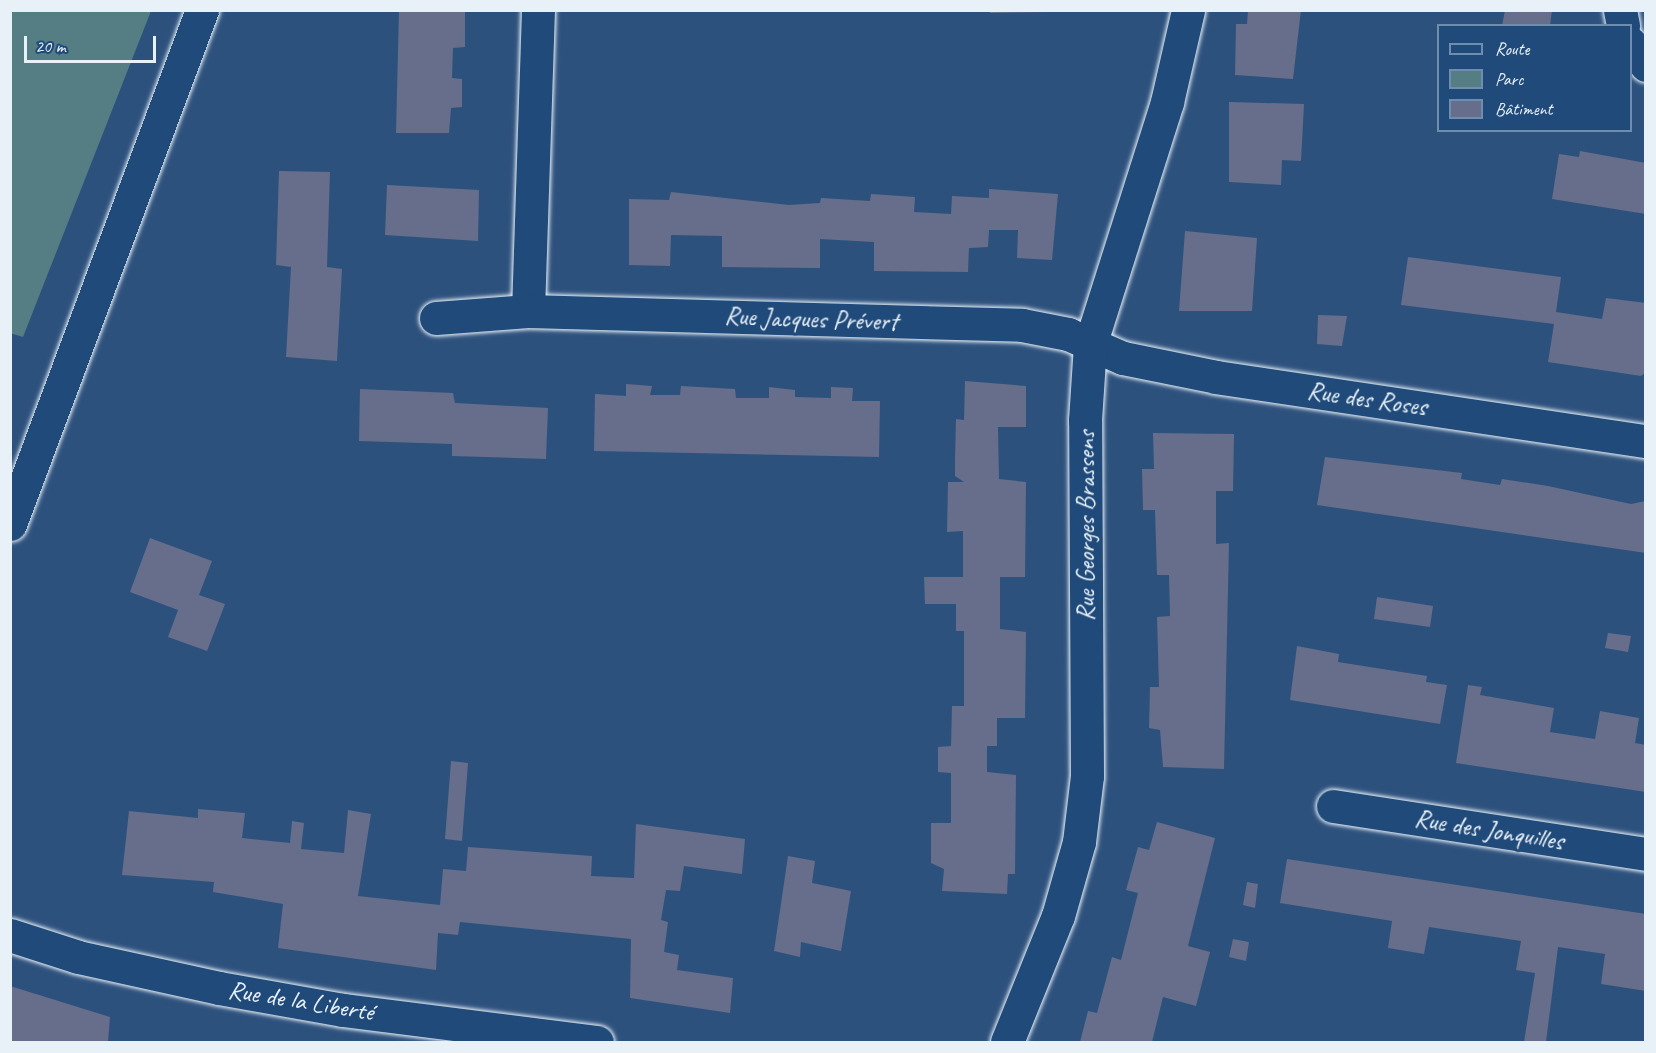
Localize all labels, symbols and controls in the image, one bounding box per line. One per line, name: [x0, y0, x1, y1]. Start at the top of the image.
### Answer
scale bar: [27, 24, 159, 62]
legend: [1437, 24, 1632, 132]
text: 20 m: [35, 35, 66, 57]
text: Route: [1495, 38, 1529, 60]
text: Parc: [1495, 68, 1523, 90]
text: Bâtiment: [1495, 98, 1553, 120]
street label: Rue Jacques Prévert: [724, 300, 898, 338]
street label: Rue des Roses: [1305, 375, 1429, 423]
street label: Rue Georges Brassens: [1070, 431, 1102, 621]
street label: Rue des Jonquilles: [1412, 803, 1566, 857]
street label: Rue de la Liberté: [226, 974, 376, 1028]

